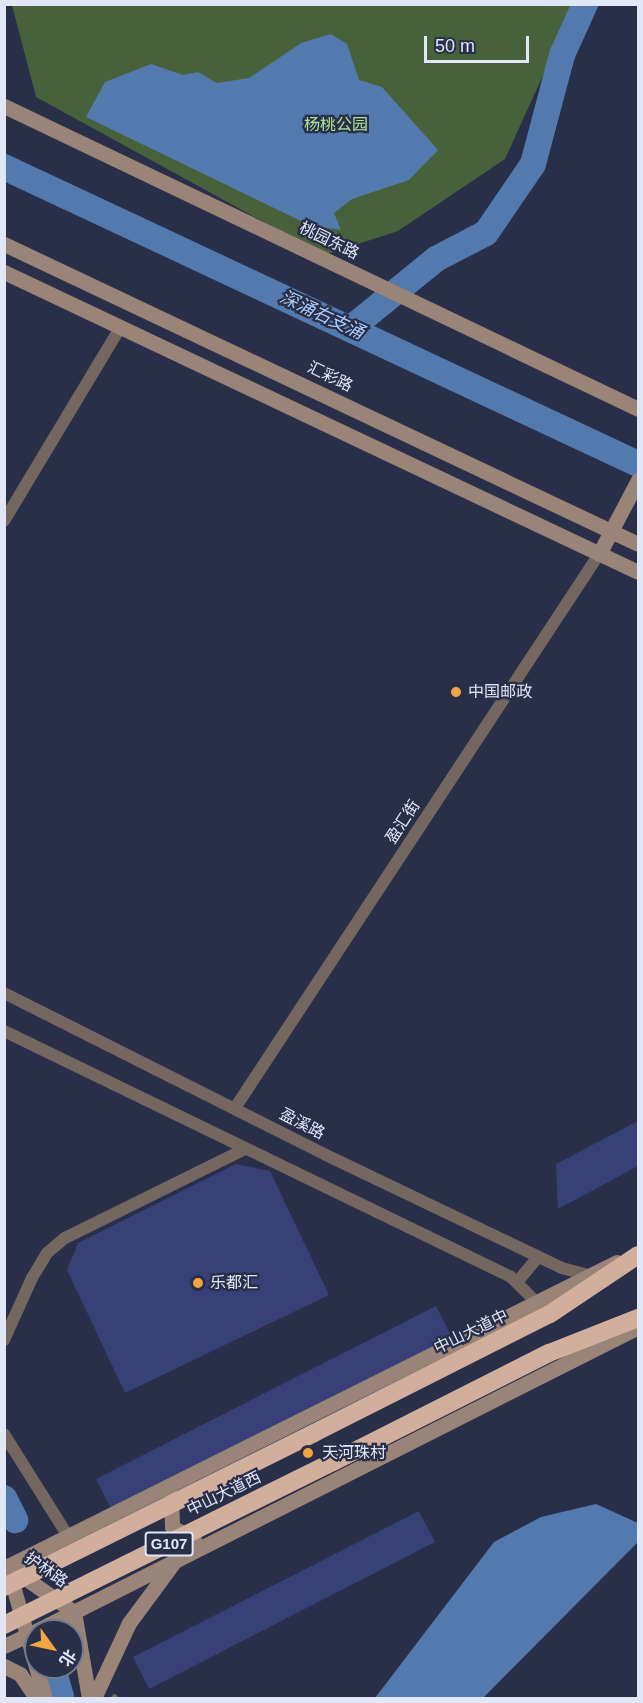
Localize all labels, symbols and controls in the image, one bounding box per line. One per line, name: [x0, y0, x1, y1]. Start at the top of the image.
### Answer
scale bar: [427, 24, 532, 62]
text: 50 m: [435, 36, 475, 56]
park label: 杨桃公园: [304, 115, 368, 135]
street label: 桃园东路: [296, 218, 362, 264]
water label: 深涌右支涌: [277, 286, 367, 344]
street label: 汇彩路: [304, 358, 356, 396]
place label: 中国邮政: [468, 682, 532, 702]
marker: 中国邮政: [449, 685, 463, 699]
street label: 盈汇街: [382, 797, 424, 847]
street label: 盈溪路: [276, 1105, 328, 1143]
place label: 乐都汇: [210, 1273, 258, 1293]
marker: 乐都汇: [191, 1276, 205, 1290]
street label: 中山大道中: [431, 1306, 511, 1358]
place label: 天河珠村: [322, 1443, 386, 1463]
marker: 天河珠村: [299, 1444, 317, 1462]
street label: 中山大道西: [184, 1468, 264, 1520]
road number: G107: [144, 1532, 195, 1556]
street label: 护林路: [21, 1548, 71, 1592]
north arrow: [24, 1619, 84, 1679]
text: 北: [56, 1647, 79, 1669]

